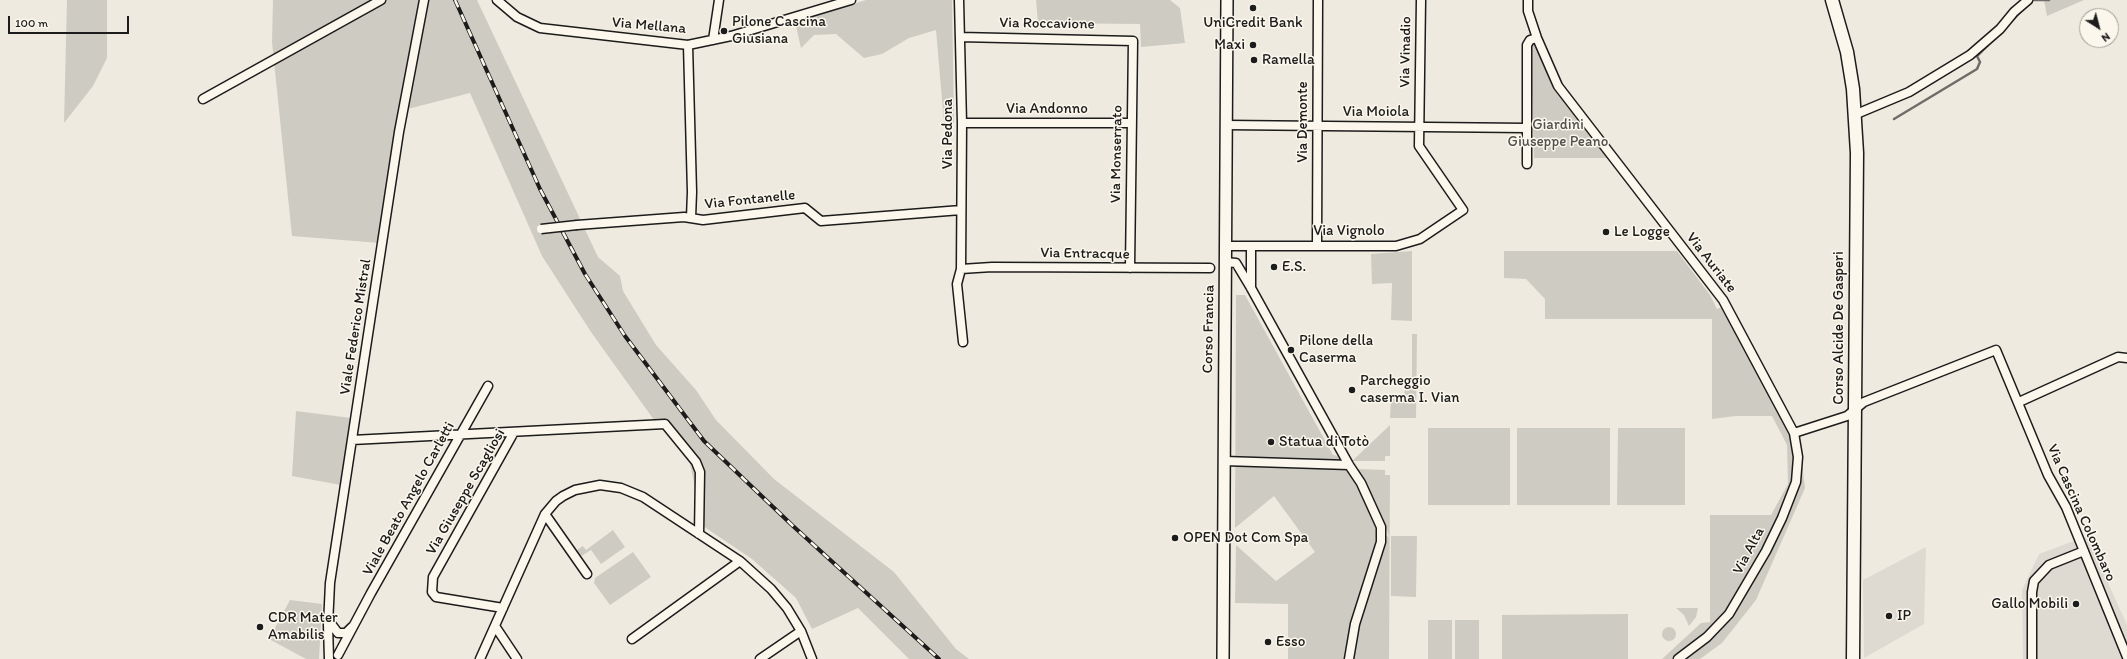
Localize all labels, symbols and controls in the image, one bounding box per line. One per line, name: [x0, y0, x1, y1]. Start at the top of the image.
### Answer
marker: UniCredit Bank: [1248, 3, 1258, 13]
scale bar: [10, 8, 131, 34]
north arrow: [2079, 8, 2119, 48]
place label: Pilone Cascina Giusiana: [732, 13, 826, 48]
street label: Via Mellana: [611, 14, 687, 38]
street label: Via Roccavione: [999, 14, 1095, 34]
place label: UniCredit Bank: [1203, 14, 1303, 32]
text: 100 m: [15, 16, 48, 30]
street label: Via Vinadio: [1396, 16, 1416, 88]
marker: Pilone Cascina Giusiana: [719, 26, 729, 36]
text: N: [2099, 30, 2113, 45]
place label: Maxi: [1214, 36, 1245, 54]
marker: Maxi: [1248, 40, 1258, 50]
place label: Ramella: [1262, 51, 1315, 69]
marker: Ramella: [1249, 55, 1259, 65]
street label: Via Demonte: [1294, 81, 1312, 163]
street label: Via Pedona: [939, 99, 957, 169]
street label: Via Andonno: [1006, 100, 1088, 118]
street label: Via Moiola: [1343, 103, 1409, 121]
street label: Via Monserrato: [1107, 105, 1127, 203]
park label: Giardini Giuseppe Peano: [1508, 116, 1608, 151]
street label: Via Fontanelle: [704, 186, 796, 214]
street label: Via Vignolo: [1313, 222, 1385, 240]
place label: Le Logge: [1614, 223, 1670, 241]
marker: Le Logge: [1601, 227, 1611, 237]
street label: Via Auriate: [1682, 229, 1740, 297]
street label: Via Entracque: [1040, 244, 1130, 264]
street label: Corso Alcide De Gasperi: [1830, 251, 1848, 405]
street label: Viale Federico Mistral: [336, 258, 376, 396]
place label: E.S.: [1282, 258, 1306, 276]
marker: E.S.: [1269, 262, 1279, 272]
street label: Corso Francia: [1199, 284, 1219, 374]
place label: Pilone della Caserma: [1299, 332, 1373, 367]
marker: Pilone della Caserma: [1286, 345, 1296, 355]
place label: Parcheggio caserma I. Vian: [1360, 372, 1460, 407]
marker: Parcheggio caserma I. Vian: [1347, 385, 1357, 395]
street label: Viale Beato Angelo Carletti: [359, 419, 459, 579]
street label: Via Giuseppe Scagliosi: [423, 426, 509, 558]
place label: Statua di Totò: [1279, 433, 1369, 451]
marker: Statua di Totò: [1266, 437, 1276, 447]
street label: Via Cascina Colombaro: [2043, 442, 2119, 584]
street label: Via Alta: [1729, 524, 1769, 578]
place label: OPEN Dot Com Spa: [1183, 529, 1308, 547]
marker: OPEN Dot Com Spa: [1170, 533, 1180, 543]
place label: Gallo Mobili: [1991, 595, 2068, 613]
marker: Gallo Mobili: [2071, 599, 2081, 609]
place label: IP: [1897, 607, 1911, 625]
place label: CDR Mater Amabilis: [268, 609, 338, 644]
marker: IP: [1884, 611, 1894, 621]
marker: CDR Mater Amabilis: [255, 622, 265, 632]
place label: Esso: [1276, 633, 1305, 651]
marker: Esso: [1263, 637, 1273, 647]

